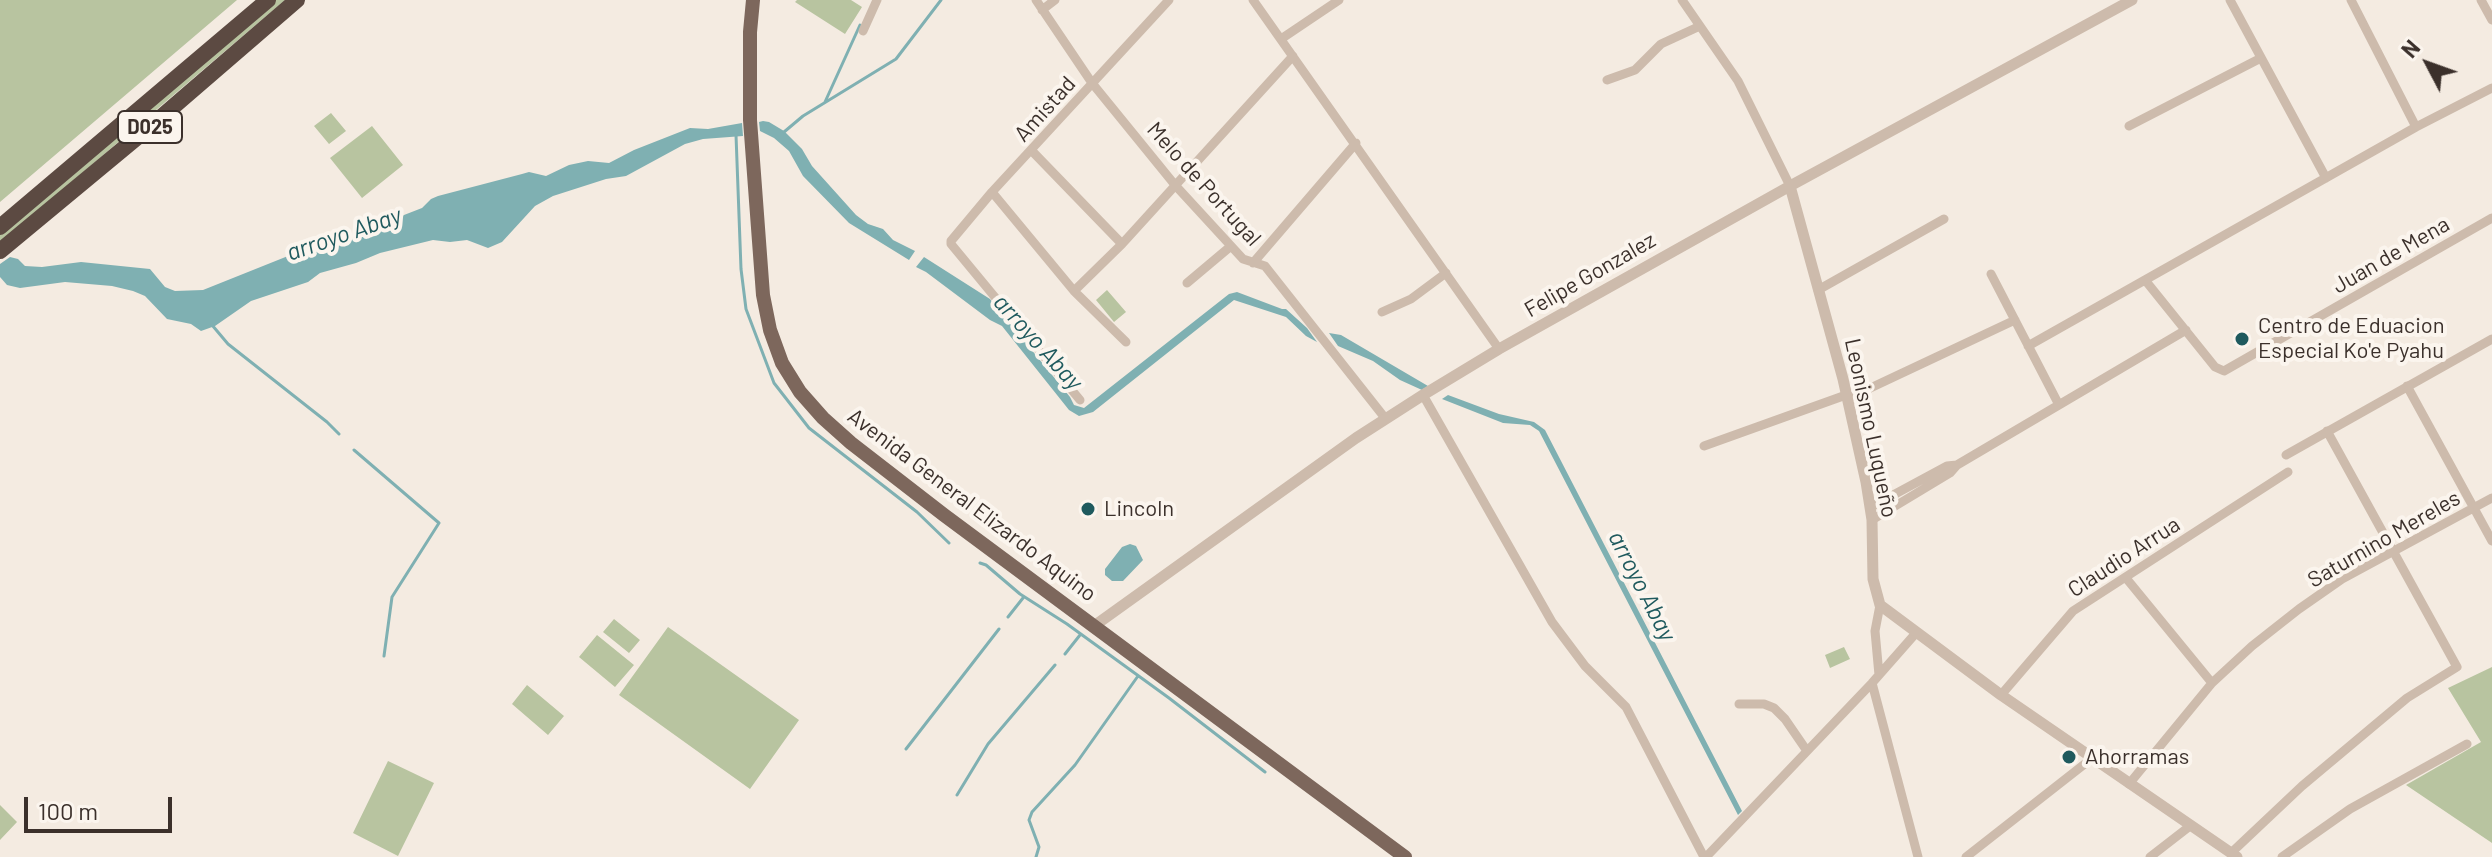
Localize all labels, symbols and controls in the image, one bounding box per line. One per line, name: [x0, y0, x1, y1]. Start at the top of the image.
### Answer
north arrow: [2388, 24, 2468, 104]
text: N: [2395, 34, 2424, 62]
street label: Amistad: [1009, 71, 1081, 147]
road number: D025: [118, 111, 182, 143]
street label: Melo de Portugal: [1141, 117, 1267, 251]
water label: arroyo Abay: [283, 201, 405, 267]
street label: Juan de Mena: [2328, 211, 2454, 299]
street label: Felipe Gonzalez: [1520, 227, 1660, 323]
water label: arroyo Abay: [987, 288, 1089, 396]
place label: Centro de Eduacion Especial Ko'e Pyahu: [2258, 313, 2445, 364]
marker: Centro de Eduacion Especial Ko'e Pyahu: [2233, 330, 2251, 348]
street label: Leonismo Luqueño: [1839, 336, 1903, 520]
street label: Avenida General Elizardo Aquino: [843, 403, 1101, 607]
street label: Saturnino Mereles: [2303, 485, 2465, 593]
place label: Lincoln: [1104, 496, 1174, 522]
marker: Lincoln: [1079, 500, 1097, 518]
street label: Claudio Arrua: [2063, 511, 2185, 603]
water label: arroyo Abay: [1602, 526, 1682, 646]
place label: Ahorramas: [2085, 744, 2189, 770]
marker: Ahorramas: [2060, 748, 2078, 766]
scale bar: [28, 781, 176, 831]
text: 100 m: [38, 796, 98, 825]

